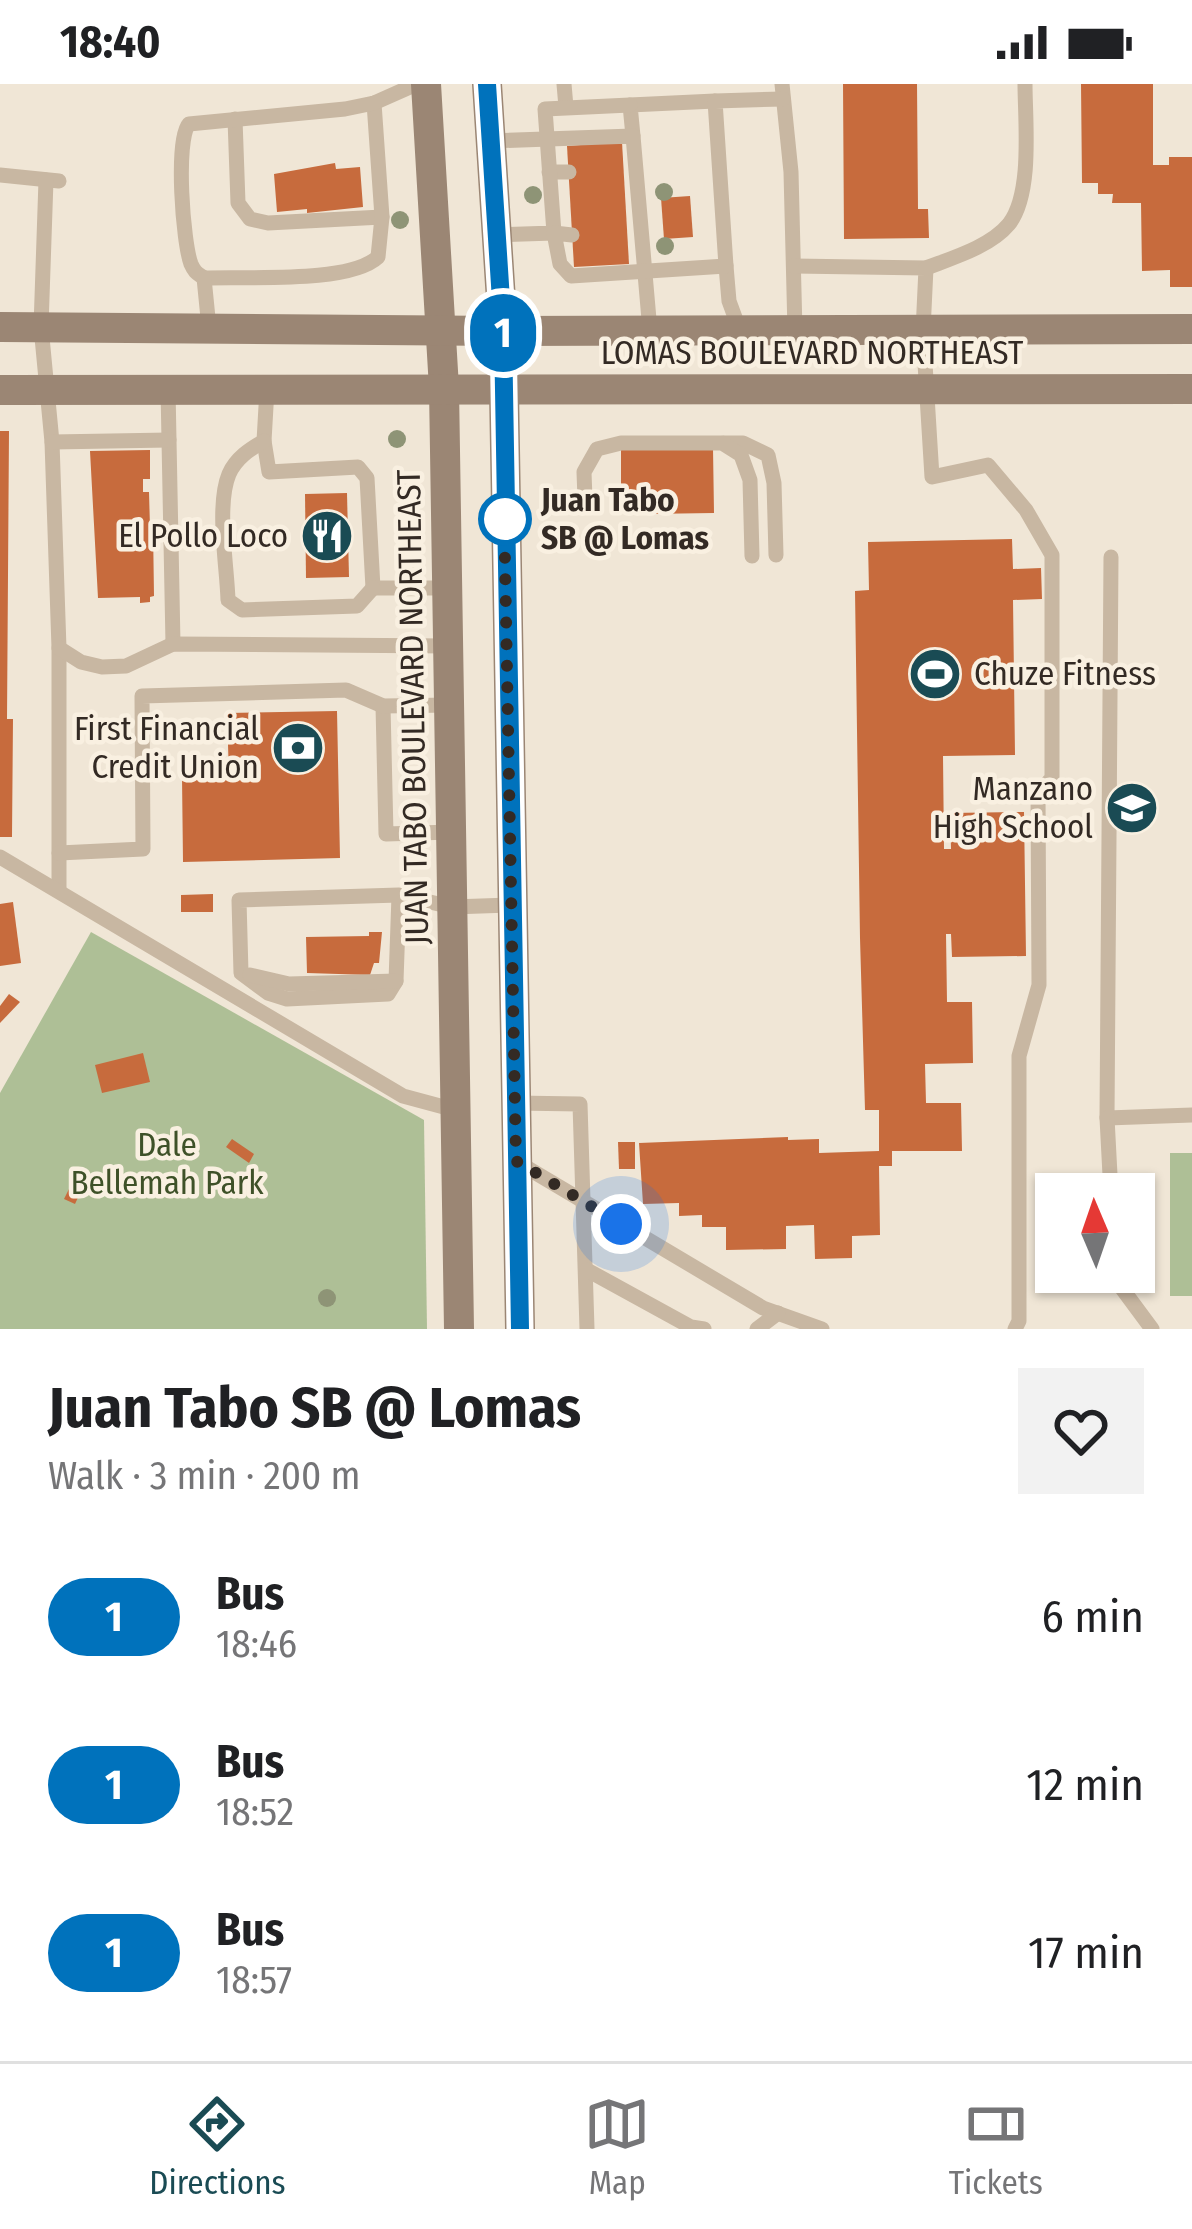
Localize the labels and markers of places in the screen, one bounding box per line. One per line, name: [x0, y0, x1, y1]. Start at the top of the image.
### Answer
place label: Juan Tabo SB @ Lomas: [540, 480, 709, 558]
marker: Juan Tabo SB @ Lomas: [480, 494, 530, 544]
restaurant icon: El Pollo Loco: [299, 508, 355, 564]
place label: El Pollo Loco: [118, 516, 288, 556]
sports icon: Chuze Fitness: [907, 646, 963, 702]
place label: Chuze Fitness: [974, 654, 1156, 694]
place label: First Financial Credit Union: [74, 709, 259, 787]
bank icon: First Financial Credit Union: [270, 720, 326, 776]
place label: Manzano High School: [933, 769, 1093, 847]
school or university icon: Manzano High School: [1104, 780, 1160, 836]

